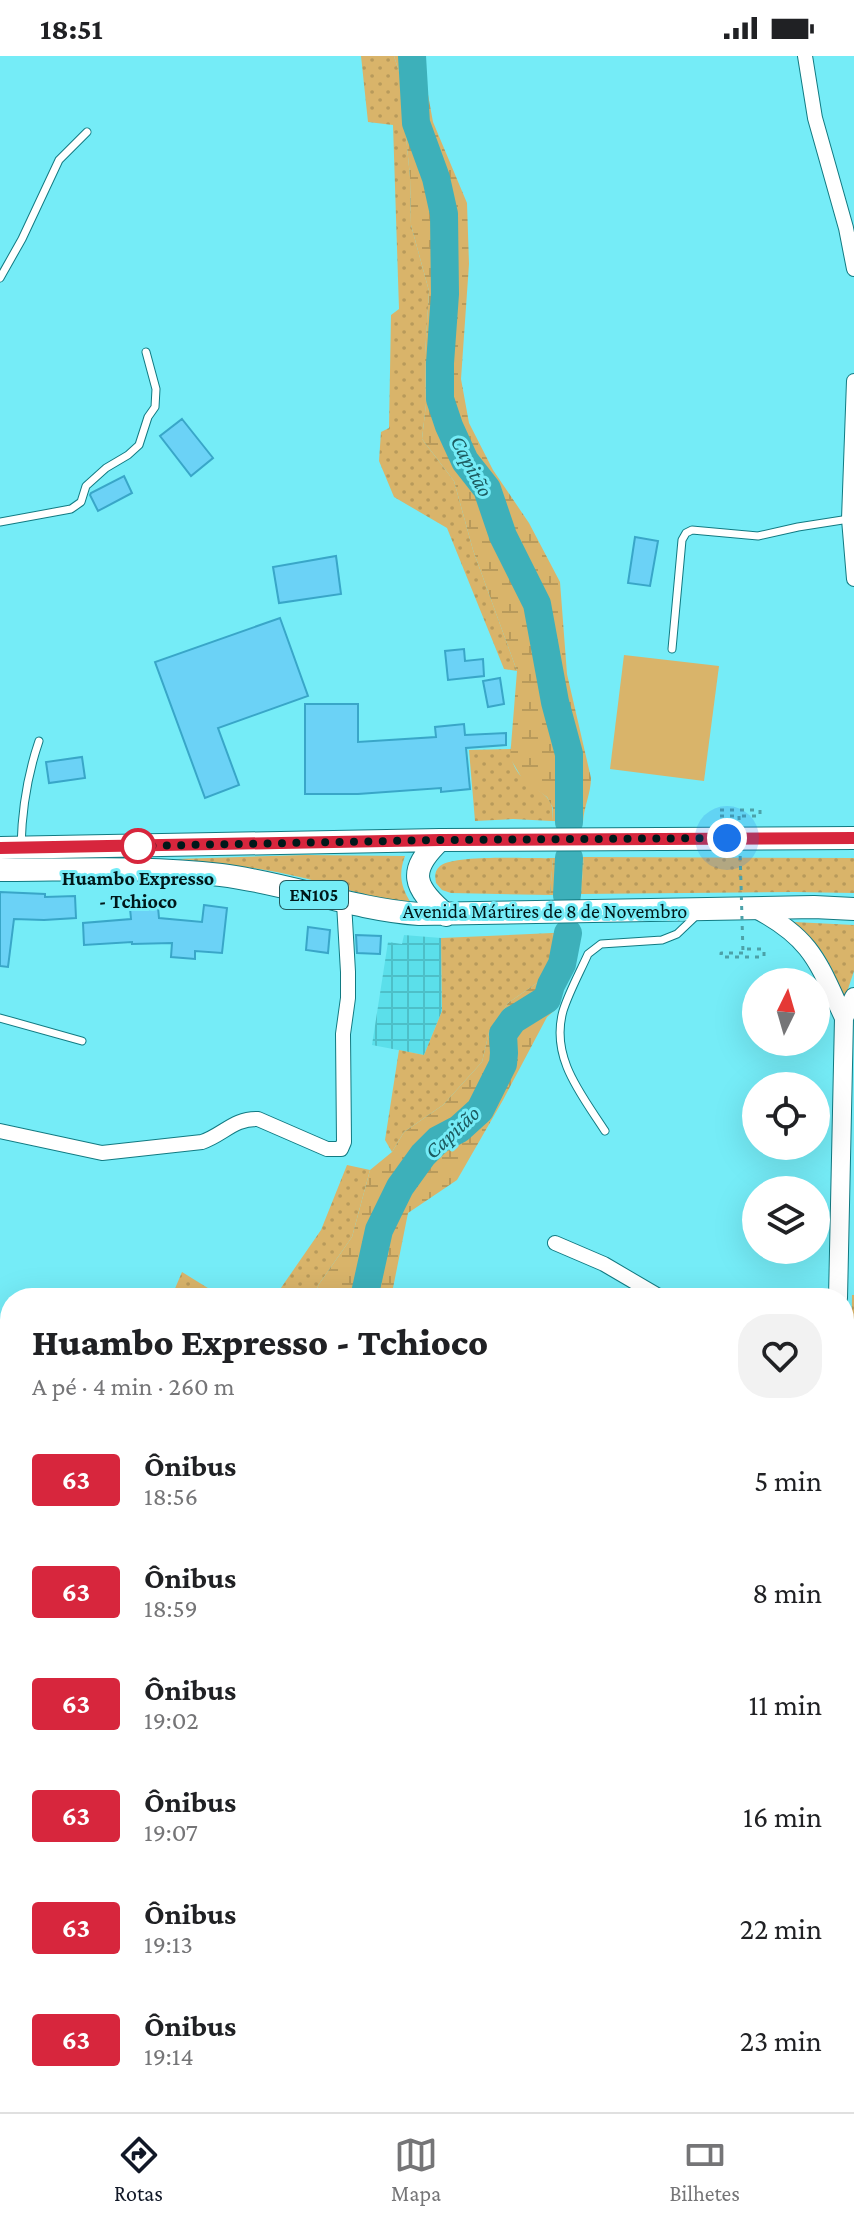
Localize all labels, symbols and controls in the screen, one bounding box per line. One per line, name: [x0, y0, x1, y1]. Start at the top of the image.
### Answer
text: 18:51: [40, 12, 103, 45]
water label: Capitão: [445, 431, 499, 501]
your location: [707, 818, 747, 858]
marker: Huambo Expresso - Tchioco: [121, 829, 155, 863]
place label: Huambo Expresso - Tchioco: [62, 867, 214, 912]
road number: EN105: [280, 881, 348, 909]
street label: Avenida Mártires de 8 de Novembro: [403, 900, 687, 922]
north arrow: [742, 968, 830, 1056]
map controls: [742, 968, 830, 1264]
button: locate: [742, 1072, 830, 1160]
water label: Capitão: [419, 1100, 485, 1164]
button: layers: [742, 1176, 830, 1264]
button: heart: [738, 1314, 822, 1398]
text: Huambo Expresso - Tchioco: [32, 1321, 488, 1363]
text: A pé · 4 min · 260 m: [32, 1372, 235, 1401]
text: Ônibus: [144, 1449, 236, 1482]
text: 63: [62, 1464, 90, 1495]
text: 5 min: [754, 1464, 822, 1497]
text: 18:56: [144, 1482, 198, 1511]
text: Ônibus: [144, 1561, 236, 1594]
text: 63: [62, 1576, 90, 1607]
text: 8 min: [752, 1576, 822, 1609]
text: 18:59: [144, 1594, 198, 1623]
text: Ônibus: [144, 1673, 236, 1706]
text: 63: [62, 1688, 90, 1719]
text: 11 min: [748, 1688, 822, 1721]
text: 19:02: [144, 1706, 199, 1735]
text: Ônibus: [144, 1785, 236, 1818]
text: 63: [62, 1800, 90, 1831]
text: 16 min: [743, 1800, 822, 1833]
text: 19:07: [144, 1818, 198, 1847]
text: Ônibus: [144, 1897, 236, 1930]
text: 63: [62, 1912, 90, 1943]
text: 22 min: [740, 1912, 822, 1945]
text: 19:13: [144, 1930, 193, 1959]
text: Ônibus: [144, 2009, 236, 2042]
text: 63: [62, 2024, 90, 2055]
text: 23 min: [740, 2024, 822, 2057]
text: 19:14: [144, 2042, 194, 2071]
tab: Rotas: [114, 2133, 163, 2206]
tab: Mapa: [391, 2133, 441, 2206]
tab: Bilhetes: [669, 2133, 740, 2206]

